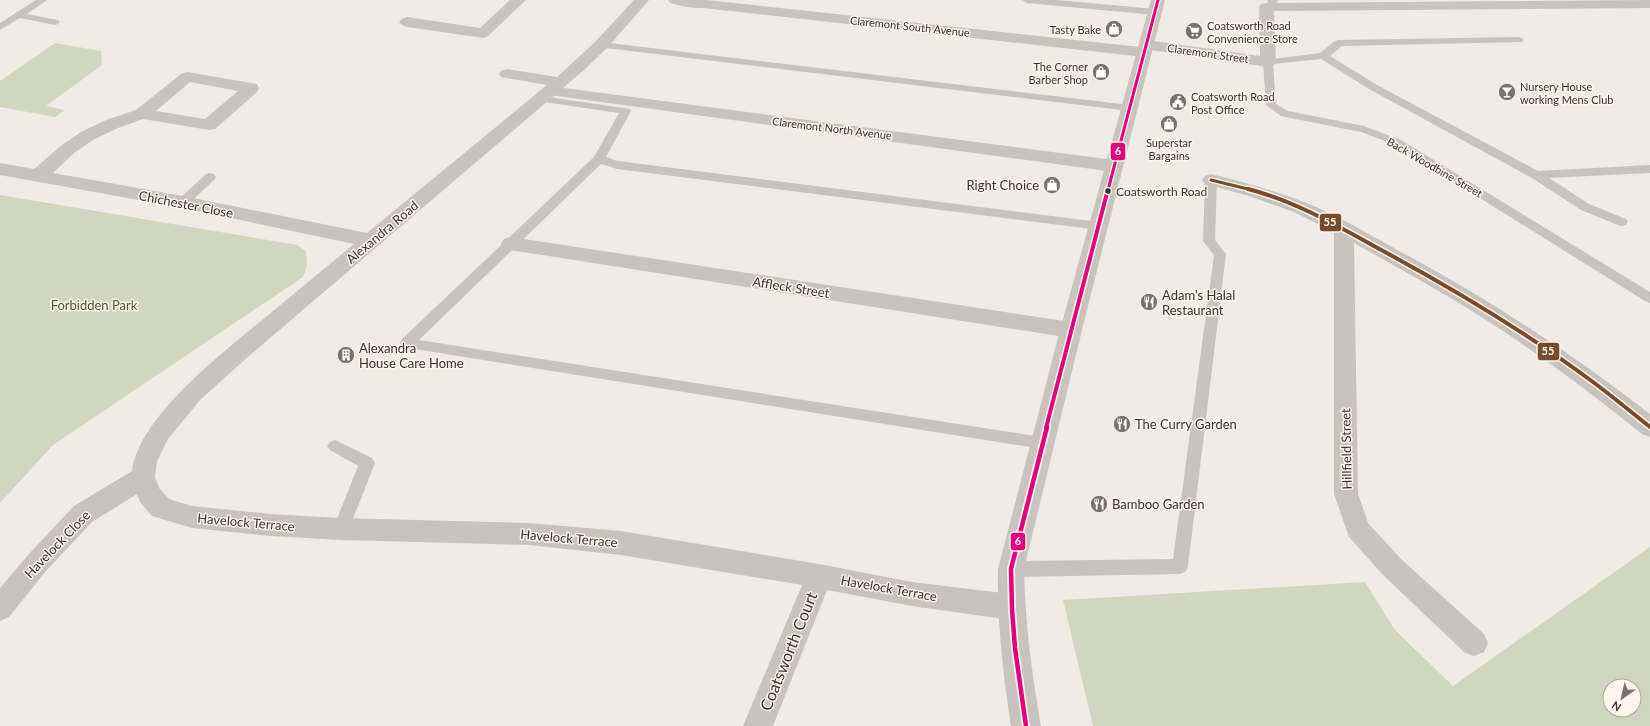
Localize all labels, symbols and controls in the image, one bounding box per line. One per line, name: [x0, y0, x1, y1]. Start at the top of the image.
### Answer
street label: Claremont South Avenue: [849, 13, 971, 39]
shop icon: Tasty Bake: [1104, 19, 1124, 39]
place label: Coatsworth Road Convenience Store: [1207, 19, 1298, 45]
supermarket icon: Coatsworth Road Convenience Store: [1184, 21, 1204, 41]
place label: Tasty Bake: [1050, 23, 1101, 36]
street label: Claremont Street: [1166, 41, 1250, 65]
place label: The Corner Barber Shop: [1029, 60, 1088, 86]
shop icon: The Corner Barber Shop: [1091, 62, 1111, 82]
place label: Nursery House working Mens Club: [1520, 80, 1614, 106]
bar icon: Nursery House working Mens Club: [1497, 82, 1517, 102]
place label: Coatsworth Road Post Office: [1191, 90, 1275, 116]
public building icon: Coatsworth Road Post Office: [1168, 92, 1188, 112]
street label: Claremont North Avenue: [771, 114, 893, 142]
shop icon: Superstar Bargains: [1159, 114, 1179, 134]
street label: Back Woodbine Street: [1385, 134, 1485, 200]
place label: Superstar Bargains: [1146, 136, 1192, 162]
line badge: 6: [1110, 142, 1126, 161]
text: 6: [1115, 144, 1122, 157]
shop icon: Right Choice: [1042, 175, 1062, 195]
place label: Right Choice: [967, 177, 1039, 193]
place label: Coatsworth Road: [1116, 184, 1207, 199]
marker: Coatsworth Road: [1103, 186, 1113, 196]
street label: Chichester Close: [137, 187, 235, 221]
street label: Alexandra Road: [343, 197, 421, 267]
line badge: 55: [1319, 213, 1342, 232]
text: 55: [1324, 215, 1336, 228]
street label: Affleck Street: [751, 273, 831, 301]
place label: Adam's Halal Restaurant: [1162, 287, 1235, 318]
restaurant icon: Adam's Halal Restaurant: [1139, 292, 1159, 312]
park label: Forbidden Park: [51, 297, 138, 313]
place label: Alexandra House Care Home: [359, 340, 464, 371]
line badge: 55: [1537, 342, 1560, 361]
text: 55: [1542, 344, 1554, 357]
building icon: Alexandra House Care Home: [336, 345, 356, 365]
street label: Hillfield Street: [1337, 408, 1355, 490]
restaurant icon: The Curry Garden: [1112, 414, 1132, 434]
place label: The Curry Garden: [1135, 416, 1237, 432]
restaurant icon: Bamboo Garden: [1089, 494, 1109, 514]
place label: Bamboo Garden: [1112, 496, 1205, 512]
street label: Havelock Close: [21, 507, 93, 581]
street label: Havelock Terrace: [197, 510, 295, 534]
street label: Havelock Terrace: [520, 526, 618, 550]
line badge: 6: [1010, 532, 1026, 551]
text: 6: [1015, 534, 1022, 547]
street label: Havelock Terrace: [840, 572, 938, 604]
street label: Coatsworth Court: [756, 589, 821, 713]
north arrow: [1602, 678, 1642, 718]
text: N: [1609, 699, 1623, 714]

